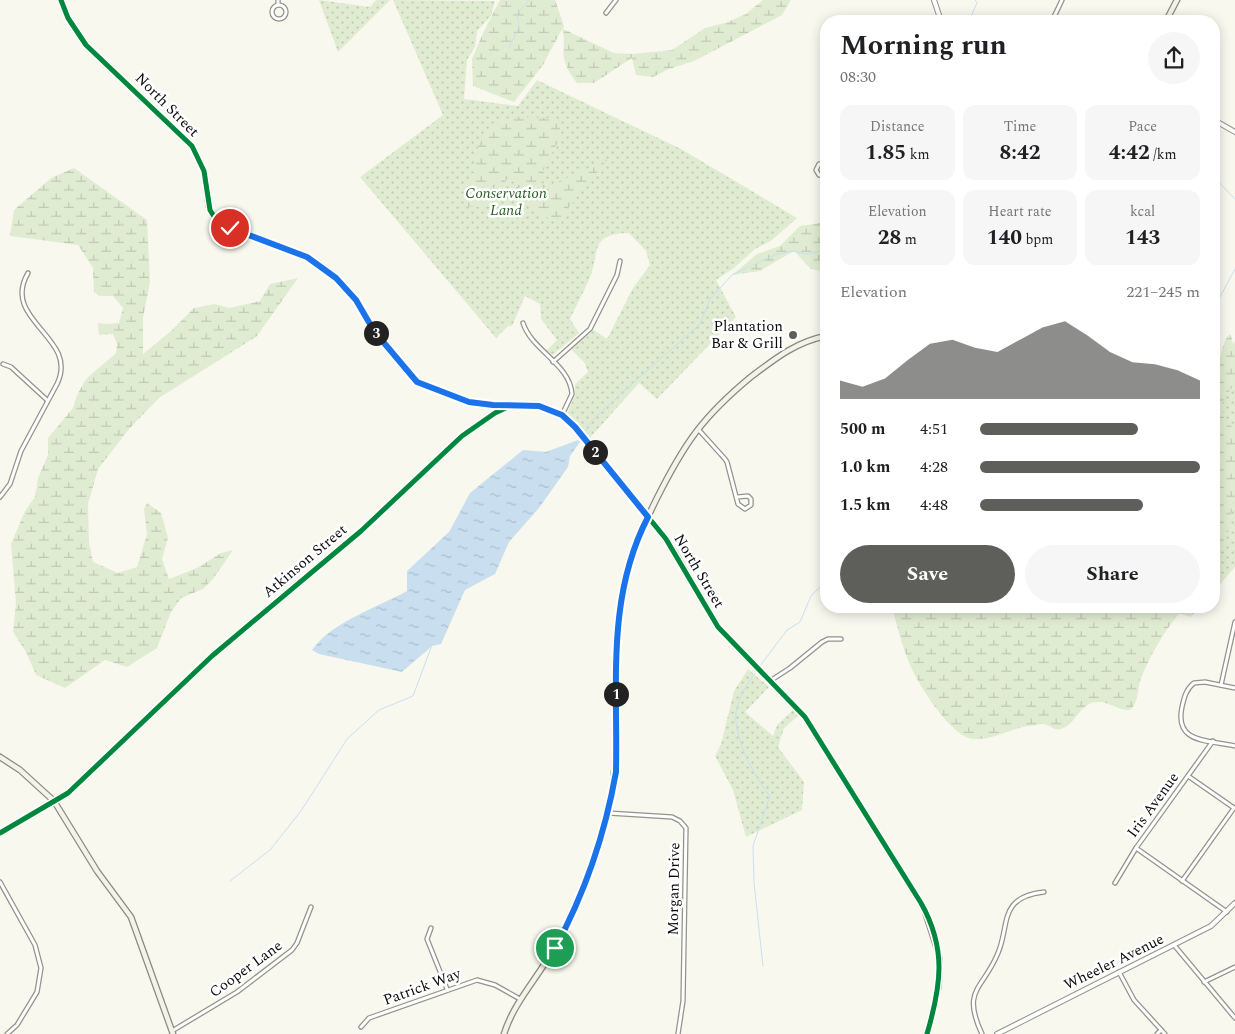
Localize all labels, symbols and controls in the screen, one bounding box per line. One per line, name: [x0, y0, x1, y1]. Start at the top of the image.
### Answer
text: Morning run: [840, 24, 1007, 67]
button: share: [1148, 32, 1200, 84]
text: 08:30: [840, 65, 876, 89]
street label: North Street: [129, 67, 205, 143]
text: Distance: [870, 116, 925, 137]
text: Time: [1004, 116, 1036, 137]
text: Pace: [1128, 116, 1157, 137]
text: 1.85: [865, 137, 906, 169]
text: 8:42: [1000, 137, 1040, 169]
text: 4:42: [1109, 137, 1150, 169]
text: km: [906, 144, 930, 165]
text: /km: [1150, 144, 1177, 165]
park label: Conservation Land: [465, 182, 547, 222]
text: Elevation: [868, 201, 927, 222]
text: Heart rate: [988, 201, 1052, 222]
text: kcal: [1130, 201, 1155, 222]
pin: [209, 207, 251, 249]
icon: check: [216, 214, 244, 242]
text: 28: [878, 222, 901, 254]
text: 140: [987, 222, 1022, 254]
text: 143: [1125, 222, 1160, 254]
text: m: [901, 229, 917, 250]
text: bpm: [1022, 229, 1053, 250]
text: Elevation: [840, 280, 907, 304]
text: 221–245 m: [1126, 280, 1200, 304]
place label: Plantation Bar & Grill: [711, 315, 783, 355]
pin: 3: [364, 320, 388, 346]
text: 3: [373, 323, 380, 344]
marker: Plantation Bar & Grill: [787, 329, 799, 341]
text: 500 m: [840, 417, 885, 441]
text: 4:51: [920, 417, 948, 441]
pin: 2: [582, 440, 608, 464]
text: 2: [592, 442, 599, 463]
text: 1.0 km: [840, 455, 890, 479]
text: 4:28: [920, 455, 948, 479]
text: 1.5 km: [840, 493, 890, 517]
text: 4:48: [920, 493, 948, 517]
street label: Atkinson Street: [258, 519, 352, 603]
street label: North Street: [668, 529, 730, 613]
button: Save: [840, 545, 1015, 603]
button: Share: [1025, 545, 1200, 603]
pin: 1: [604, 682, 628, 706]
text: 1: [613, 684, 620, 705]
street label: Iris Avenue: [1121, 767, 1185, 843]
street label: Morgan Drive: [662, 842, 686, 936]
pin: [534, 927, 576, 969]
street label: Wheeler Avenue: [1060, 928, 1168, 996]
icon: arrive: [541, 934, 569, 962]
street label: Cooper Lane: [205, 935, 287, 1003]
street label: Patrick Way: [380, 962, 465, 1012]

